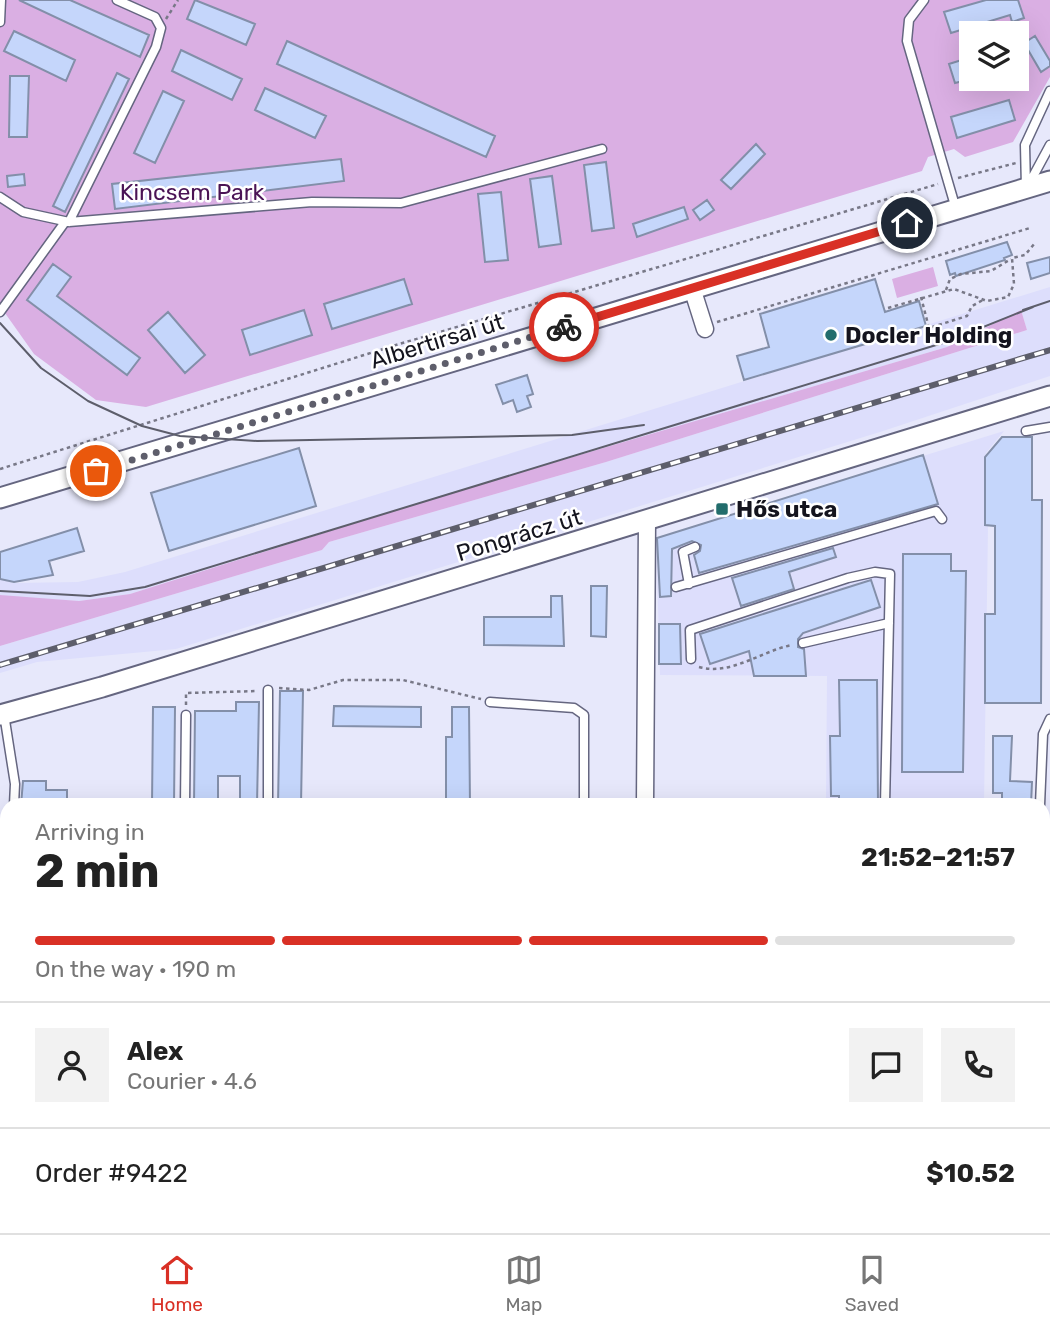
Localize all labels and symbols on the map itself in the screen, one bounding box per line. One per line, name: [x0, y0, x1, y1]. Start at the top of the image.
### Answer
park label: Kincsem Park: [120, 178, 264, 206]
pin: [877, 193, 937, 253]
courier: [529, 292, 599, 362]
street label: Albertirsai út: [367, 307, 507, 375]
place label: Docler Holding: [845, 321, 1012, 349]
marker: Docler Holding: [823, 327, 839, 343]
pin: [66, 441, 126, 501]
place label: Hős utca: [736, 495, 837, 523]
marker: Hős utca: [714, 501, 730, 517]
street label: Pongrácz út: [453, 503, 585, 567]

